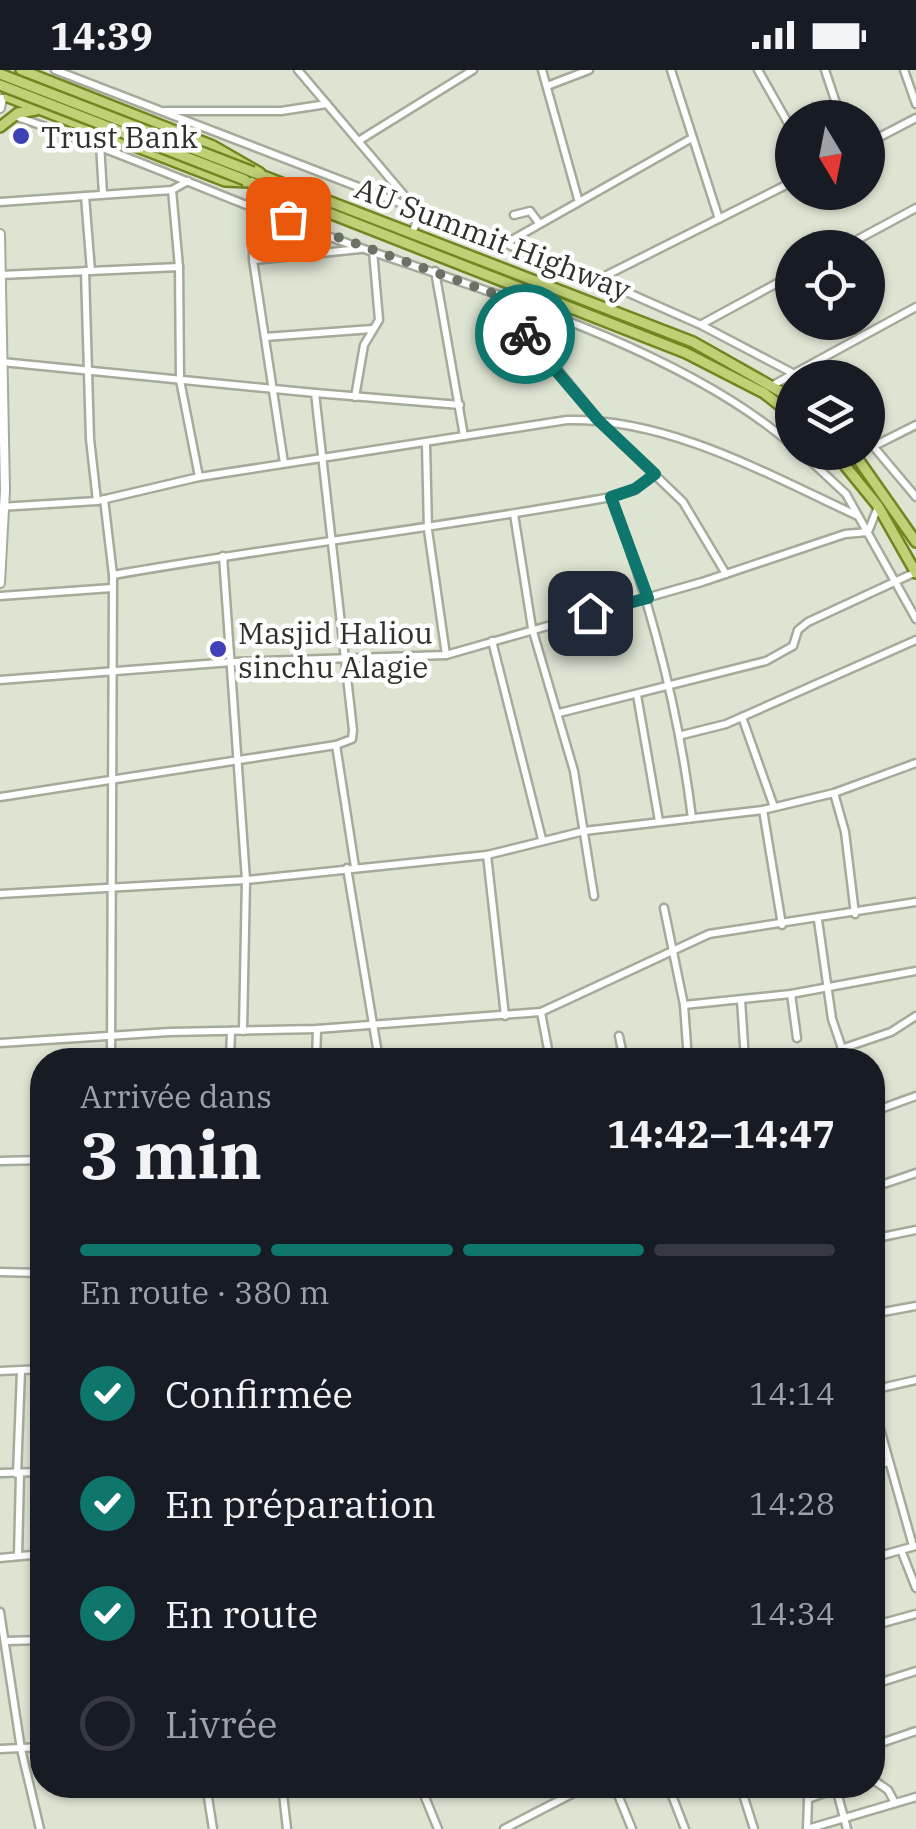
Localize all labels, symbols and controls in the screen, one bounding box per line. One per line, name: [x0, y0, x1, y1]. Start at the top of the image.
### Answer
text: 14:39: [50, 11, 153, 60]
north arrow: [775, 100, 885, 210]
map controls: [775, 100, 885, 470]
place label: Trust Bank: [41, 117, 198, 156]
marker: Trust Bank: [10, 125, 32, 147]
street label: AU Summit Highway: [350, 167, 636, 309]
pin: [246, 177, 331, 262]
icon: bag: [261, 192, 316, 247]
button: locate: [775, 230, 885, 340]
courier: [475, 284, 575, 384]
icon: bike: [498, 307, 553, 362]
button: layers: [775, 360, 885, 470]
pin: [548, 571, 633, 656]
icon: home: [563, 586, 618, 641]
place label: Masjid Haliou sinchu Alagie: [238, 613, 433, 686]
marker: Masjid Haliou sinchu Alagie: [207, 638, 229, 660]
text: Arrivée dans: [80, 1075, 272, 1117]
text: 14:42–14:47: [607, 1109, 835, 1158]
text: 3 min: [80, 1112, 262, 1197]
text: En route · 380 m: [80, 1271, 330, 1313]
icon: check: [80, 1366, 135, 1421]
text: Confirmée: [165, 1369, 353, 1418]
text: 14:14: [749, 1372, 835, 1414]
icon: check: [80, 1476, 135, 1531]
text: En préparation: [165, 1479, 436, 1528]
text: 14:28: [749, 1482, 835, 1524]
icon: check: [80, 1586, 135, 1641]
text: En route: [165, 1589, 318, 1638]
text: 14:34: [749, 1592, 835, 1634]
text: Livrée: [165, 1699, 277, 1748]

